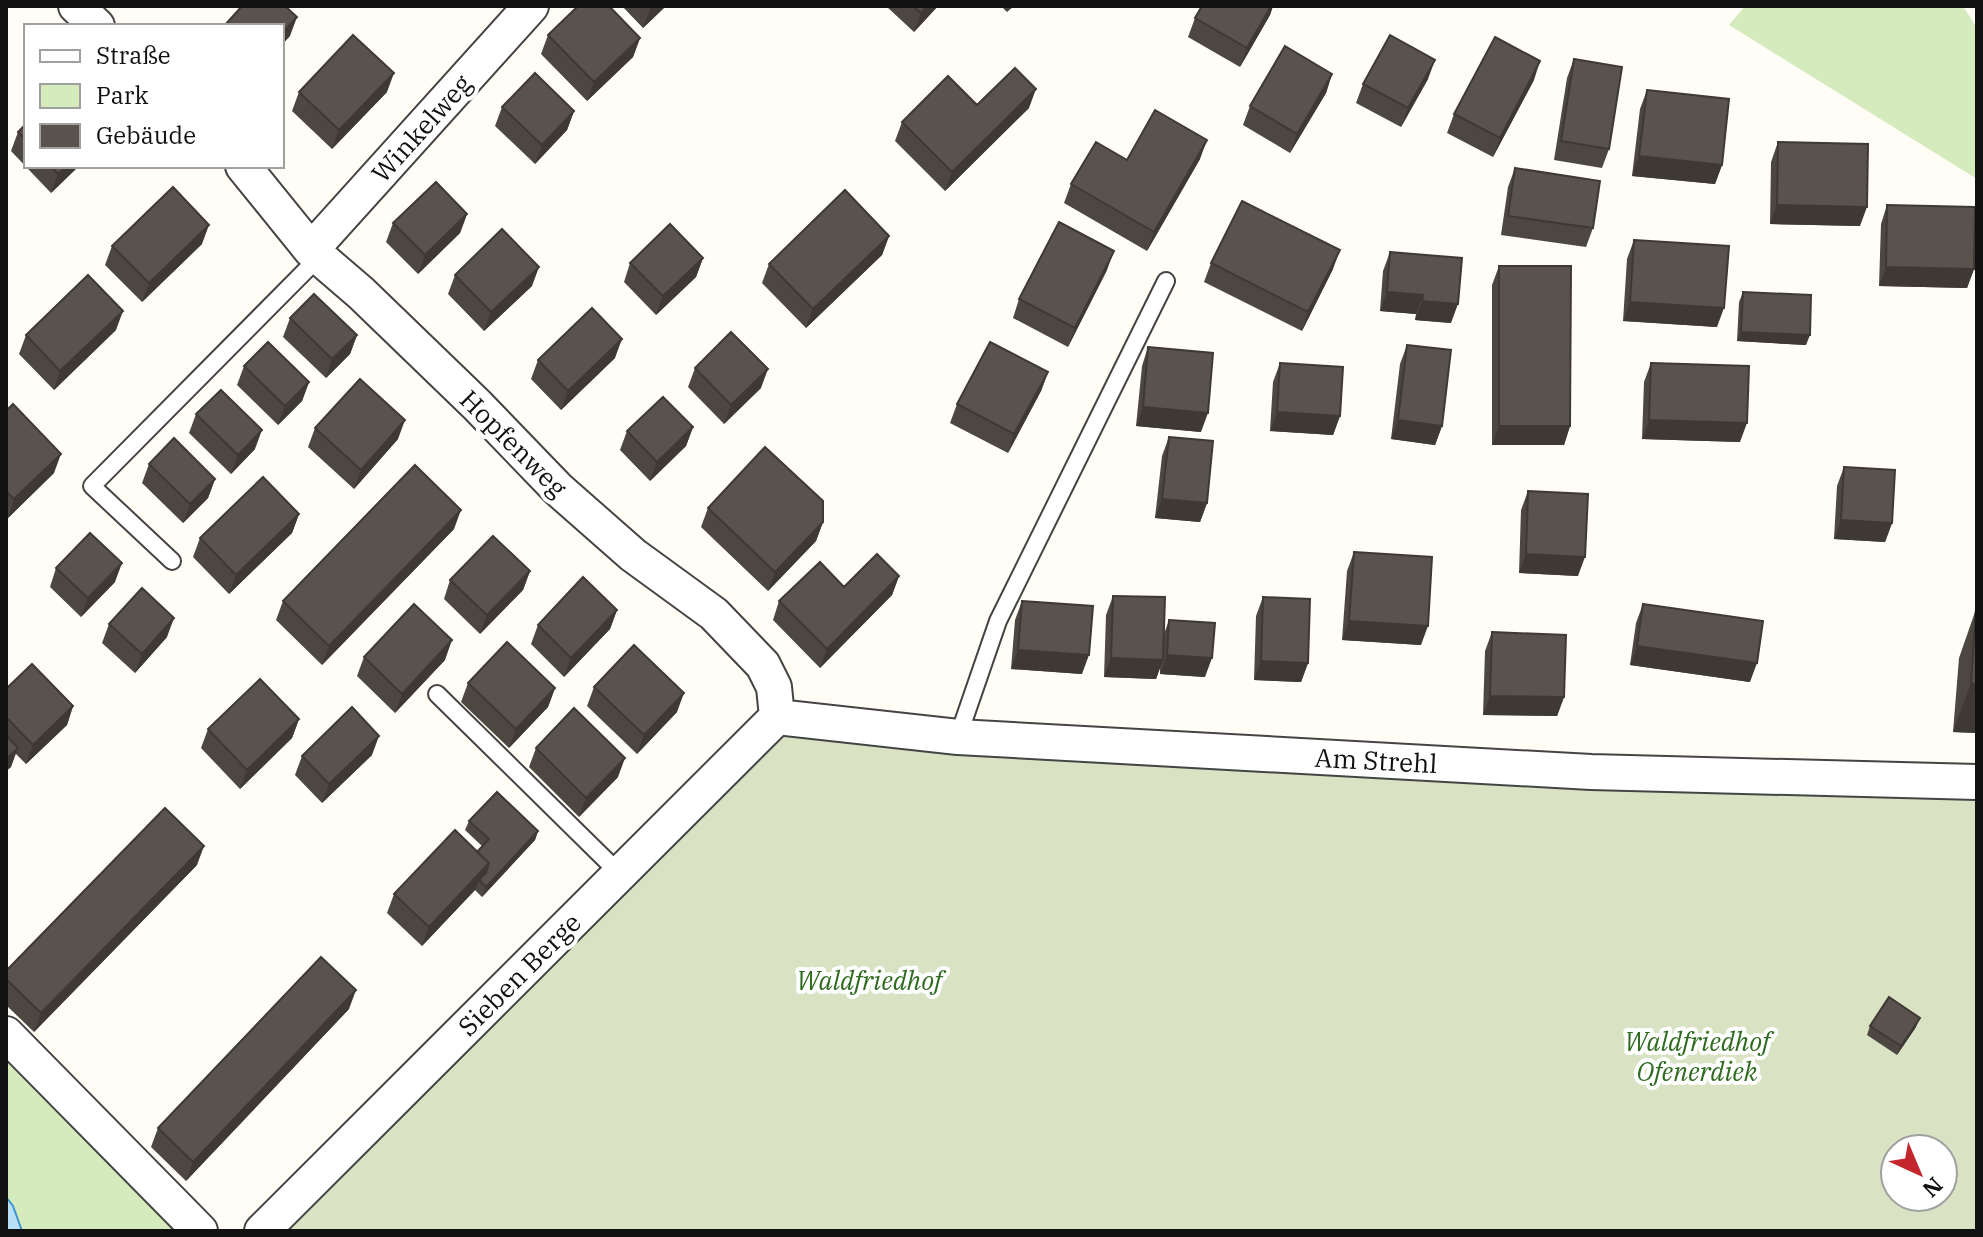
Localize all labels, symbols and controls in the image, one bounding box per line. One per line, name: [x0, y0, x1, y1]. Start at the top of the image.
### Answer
legend: [24, 24, 284, 168]
text: Straße: [96, 39, 171, 71]
street label: Winkelweg: [363, 67, 479, 189]
text: Park: [96, 79, 148, 111]
text: Gebäude: [96, 119, 196, 151]
street label: Hopfenweg: [453, 382, 575, 504]
street label: Am Strehl: [1314, 740, 1438, 780]
street label: Sieben Berge: [450, 905, 588, 1043]
park label: Waldfriedhof: [796, 963, 947, 997]
park label: Waldfriedhof Ofenerdiek: [1624, 1024, 1775, 1088]
north arrow: [1879, 1133, 1959, 1213]
text: N: [1917, 1171, 1950, 1204]

